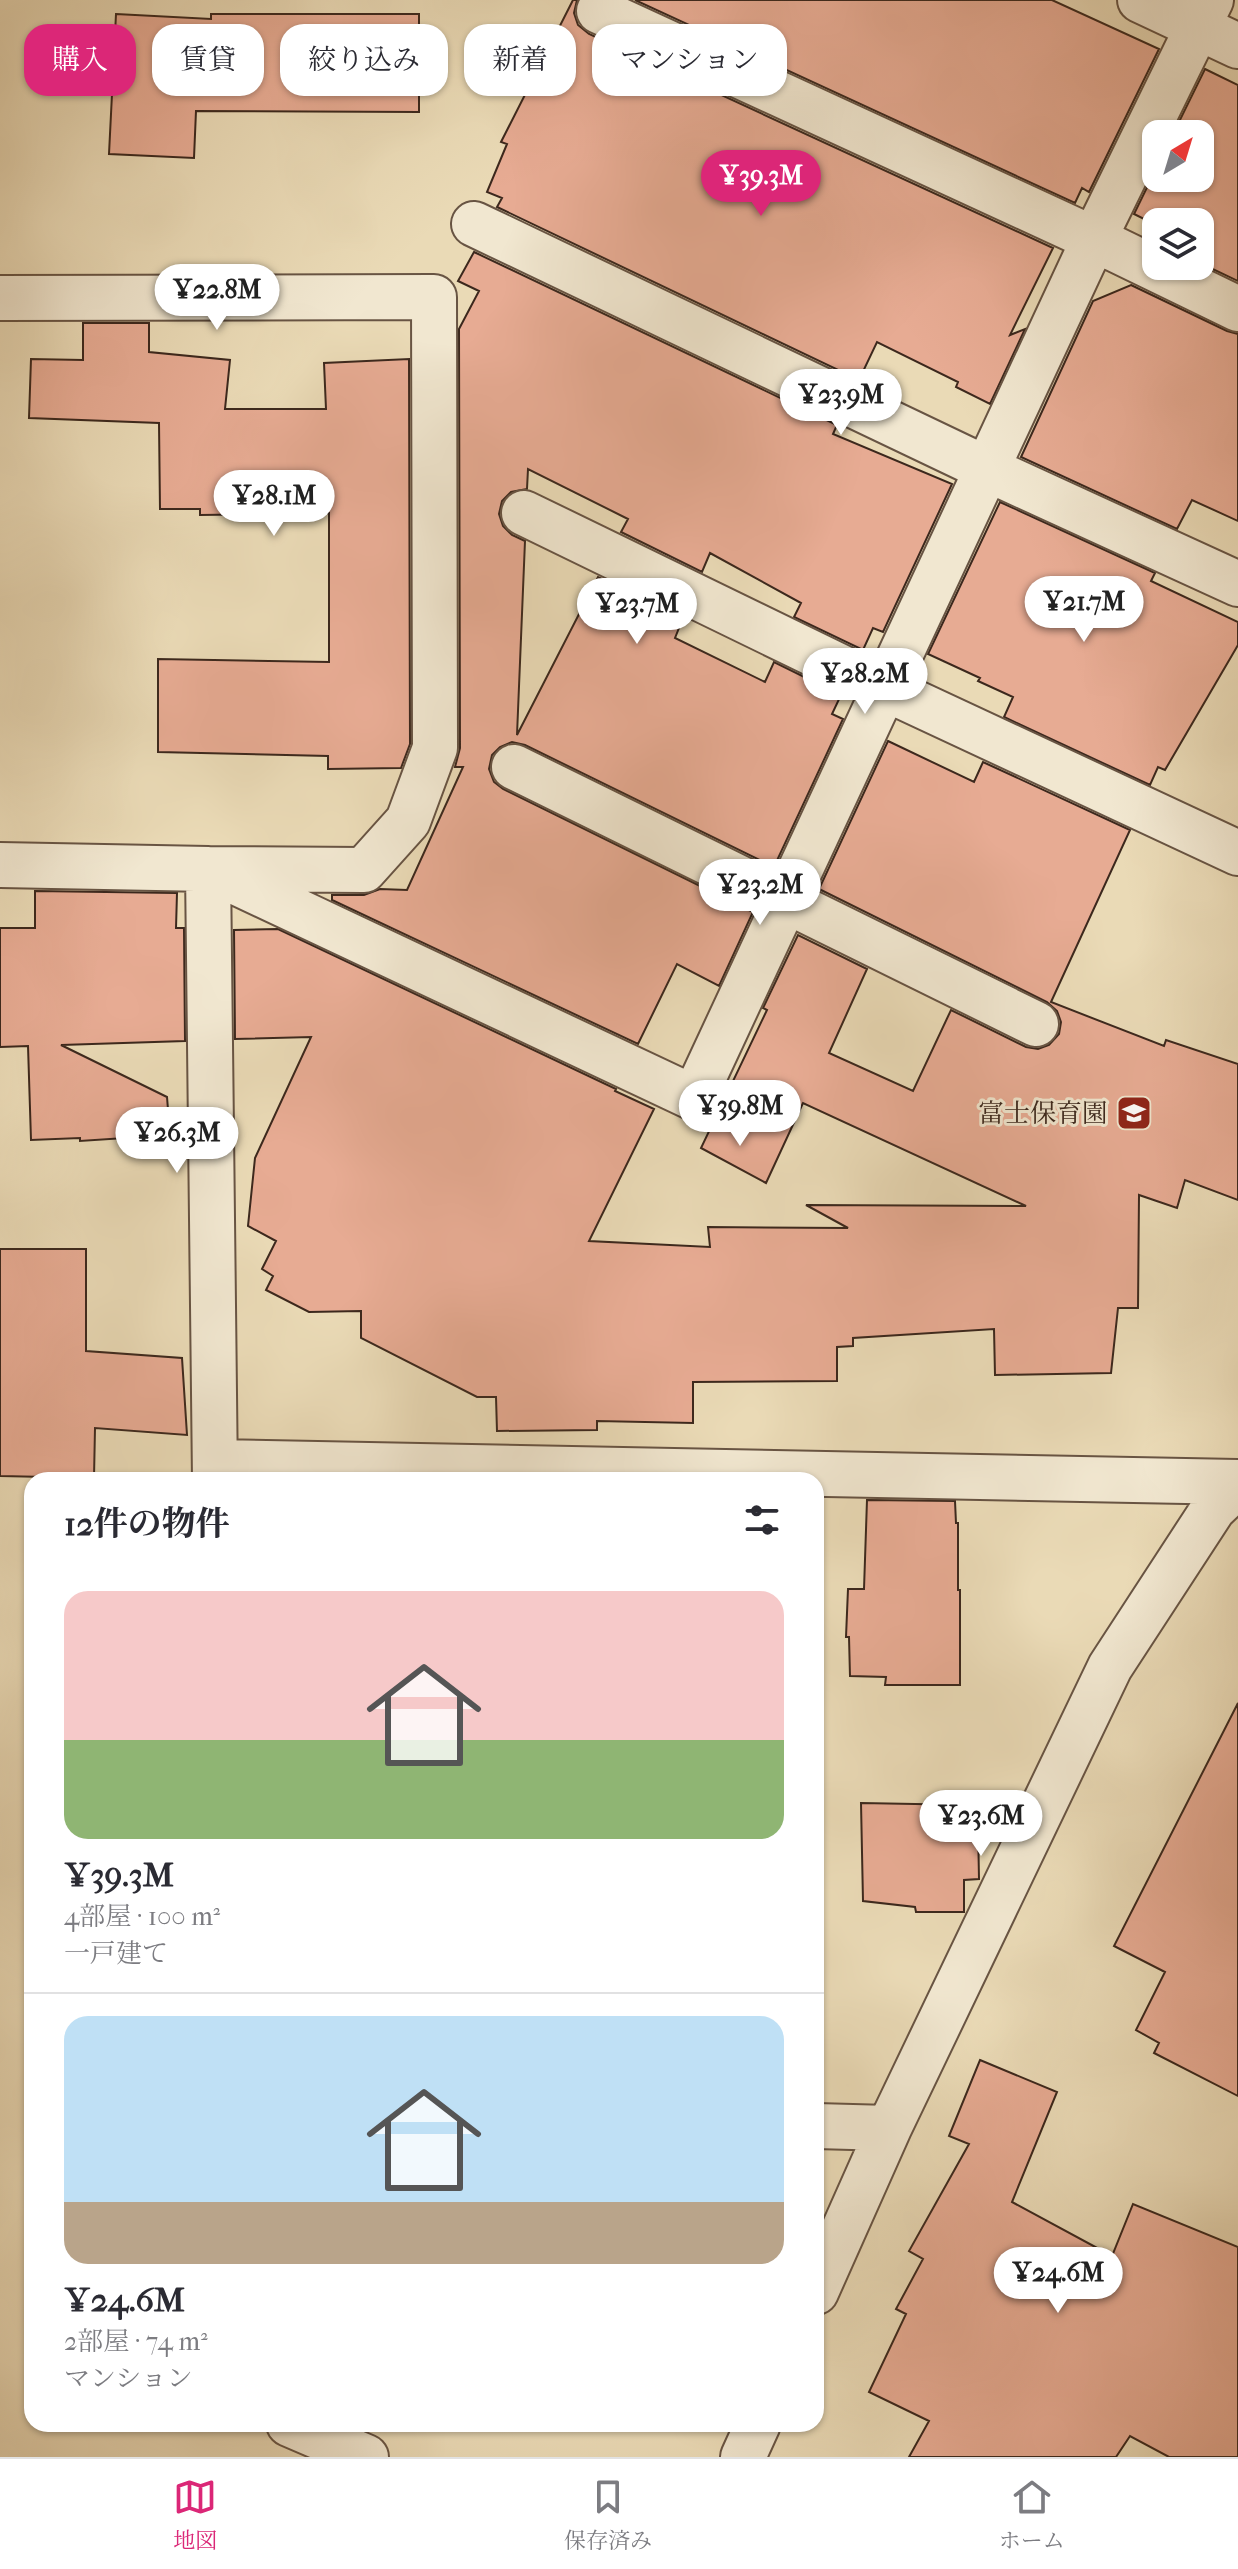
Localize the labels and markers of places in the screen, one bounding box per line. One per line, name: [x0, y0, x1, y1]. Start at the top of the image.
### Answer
pin: ¥39.3M: [696, 150, 826, 218]
pin: ¥22.8M: [152, 264, 282, 332]
pin: ¥23.9M: [776, 369, 906, 437]
pin: ¥28.1M: [209, 470, 339, 538]
pin: ¥21.7M: [1019, 576, 1149, 644]
pin: ¥23.7M: [572, 578, 702, 646]
pin: ¥28.2M: [800, 648, 930, 716]
pin: ¥23.2M: [695, 859, 825, 927]
pin: ¥39.8M: [675, 1080, 805, 1148]
school or university icon: 富士保育園: [1115, 1094, 1153, 1132]
place label: 富士保育園: [978, 1098, 1108, 1129]
pin: ¥26.3M: [112, 1107, 242, 1175]
pin: ¥23.6M: [916, 1790, 1046, 1858]
pin: ¥24.6M: [993, 2247, 1123, 2315]

